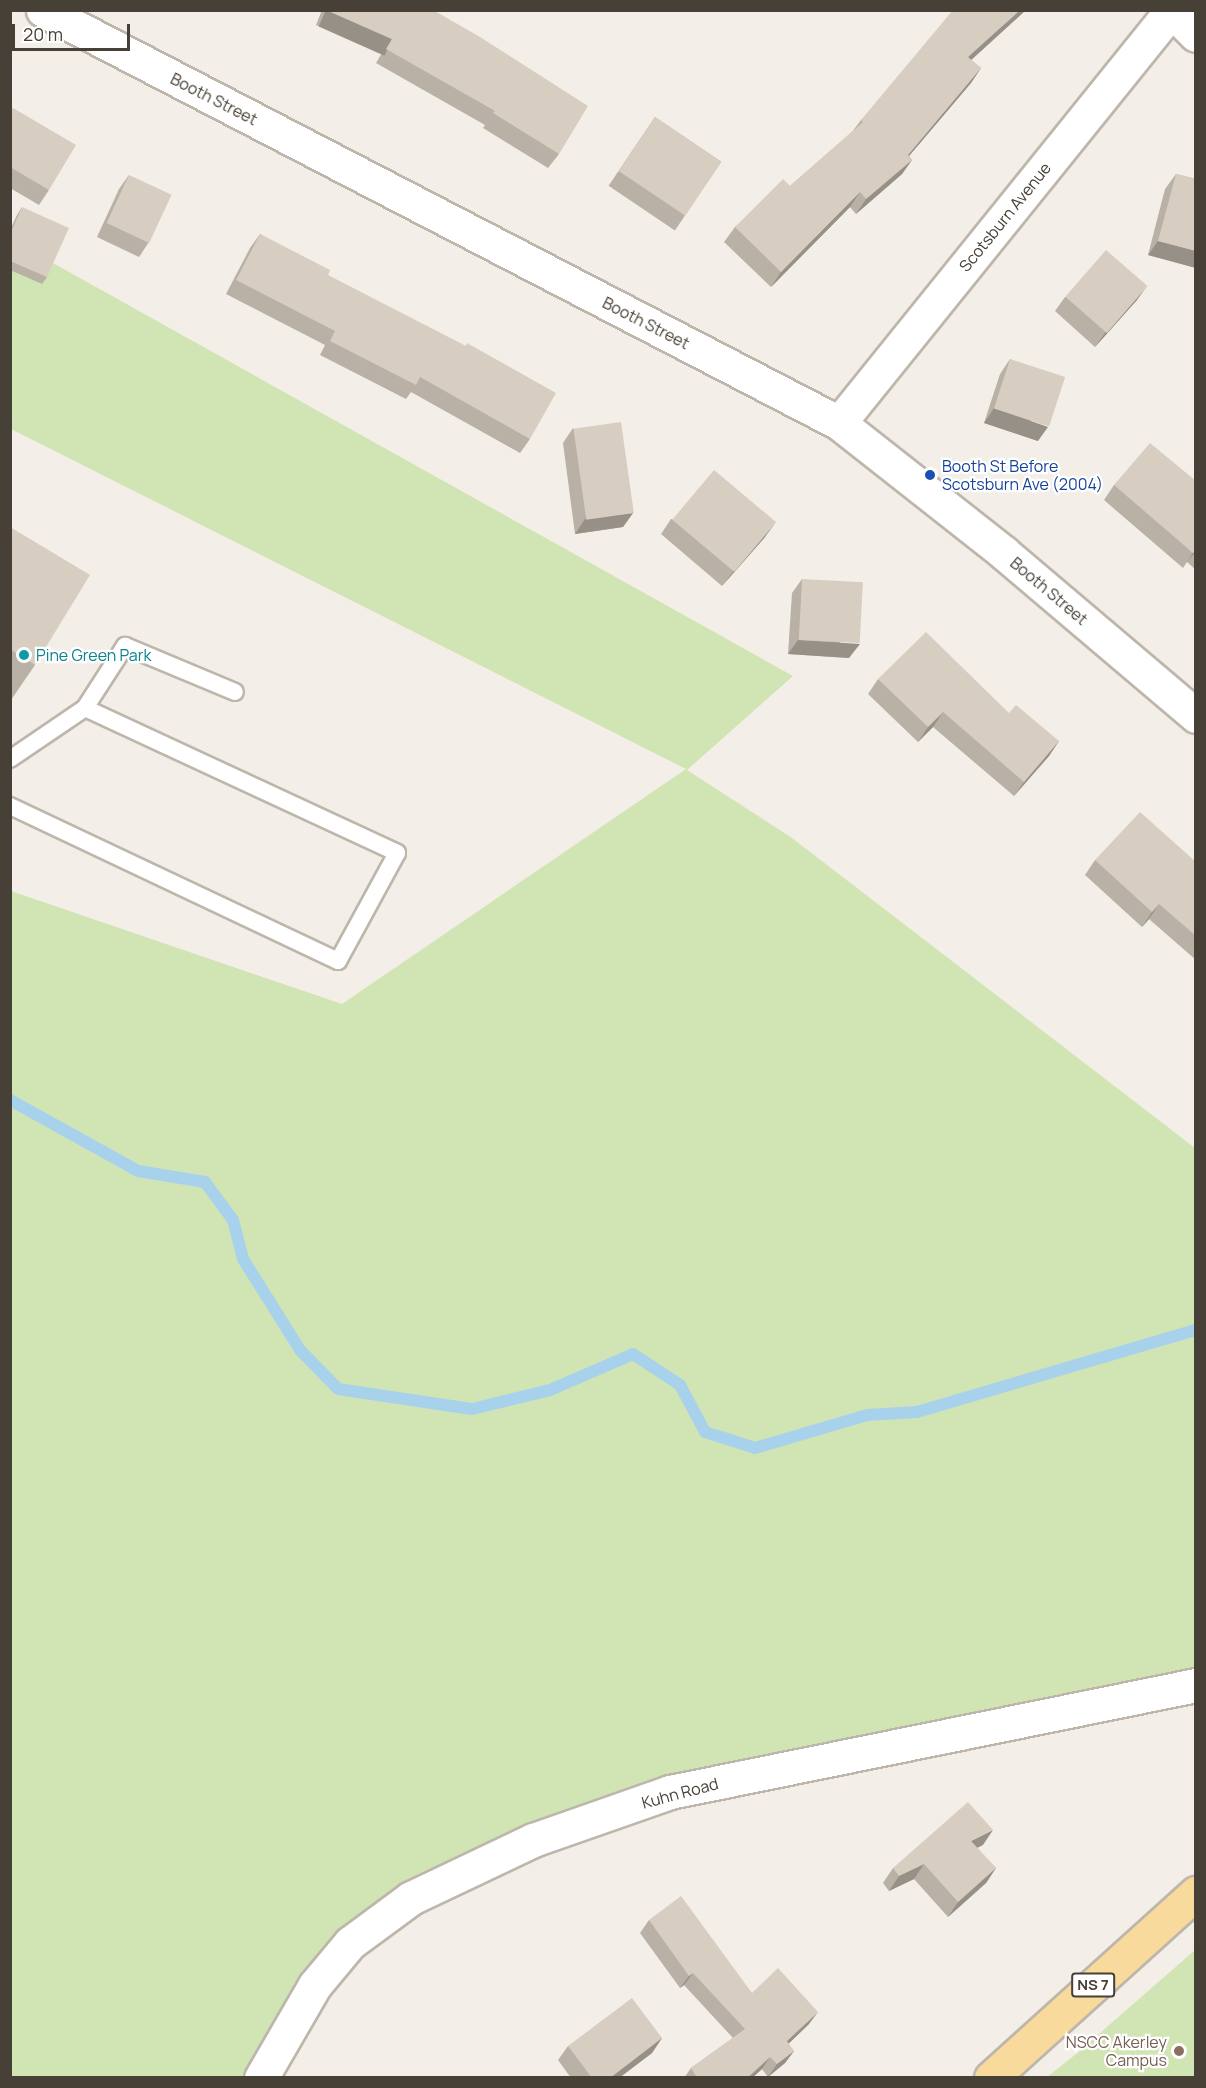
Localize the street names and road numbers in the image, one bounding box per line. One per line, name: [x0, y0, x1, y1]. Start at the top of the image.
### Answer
street label: Booth Street: [167, 69, 261, 129]
street label: Scotsburn Avenue: [955, 159, 1055, 275]
street label: Booth Street: [599, 293, 693, 353]
street label: Booth Street: [1007, 553, 1091, 629]
street label: Kuhn Road: [640, 1774, 720, 1812]
road number: NS 7: [1070, 1973, 1116, 1997]

